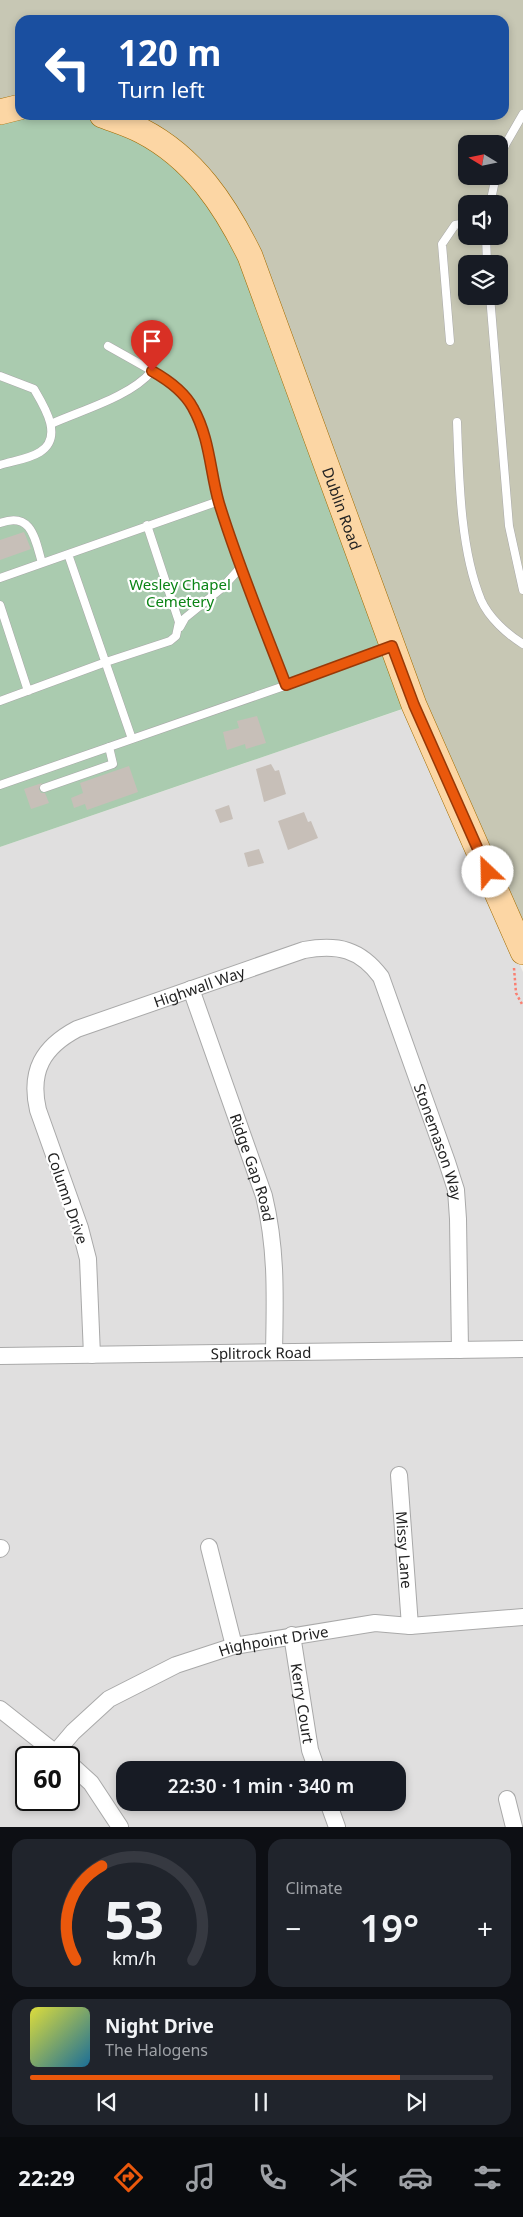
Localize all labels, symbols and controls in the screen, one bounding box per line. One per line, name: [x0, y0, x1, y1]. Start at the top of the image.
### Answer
text: 120 m: [118, 29, 221, 76]
icon: left: [35, 35, 100, 100]
text: Turn left: [118, 74, 205, 104]
north arrow: [458, 135, 508, 185]
map controls: [458, 135, 508, 305]
button: sound: [458, 195, 508, 245]
button: layers: [458, 255, 508, 305]
pin: [131, 320, 173, 371]
icon: arrive: [138, 327, 166, 355]
street label: Dublin Road: [318, 464, 366, 552]
park label: Wesley Chapel Cemetery: [129, 574, 231, 611]
position arrow: [461, 845, 513, 897]
street label: Highwall Way: [151, 961, 248, 1012]
street label: Stonemason Way: [410, 1081, 467, 1201]
street label: Ridge Gap Road: [226, 1111, 279, 1223]
street label: Column Drive: [43, 1149, 93, 1247]
street label: Splitrock Road: [210, 1342, 312, 1363]
street label: Missy Lane: [392, 1510, 417, 1589]
street label: Highpoint Drive: [216, 1621, 330, 1660]
street label: Kerry Court: [287, 1662, 319, 1745]
speed limit sign: 60: [15, 1746, 80, 1811]
text: 22:30 · 1 min · 340 m: [168, 1773, 354, 1799]
text: Climate: [286, 1877, 343, 1899]
text: 53: [104, 1883, 164, 1954]
text: 19°: [359, 1901, 419, 1953]
text: −: [286, 1909, 302, 1947]
text: +: [477, 1909, 493, 1947]
text: km/h: [112, 1946, 156, 1970]
text: Night Drive: [105, 2013, 214, 2039]
text: The Halogens: [105, 2039, 208, 2061]
icon: previous: [93, 2088, 121, 2116]
icon: pause: [247, 2088, 275, 2116]
icon: next: [402, 2088, 430, 2116]
icon: directions: [111, 2160, 146, 2195]
icon: music: [183, 2160, 218, 2195]
icon: phone: [255, 2160, 290, 2195]
icon: climate: [326, 2160, 361, 2195]
icon: car: [398, 2160, 433, 2195]
icon: filters: [470, 2160, 505, 2195]
text: 22:29: [18, 2162, 75, 2192]

